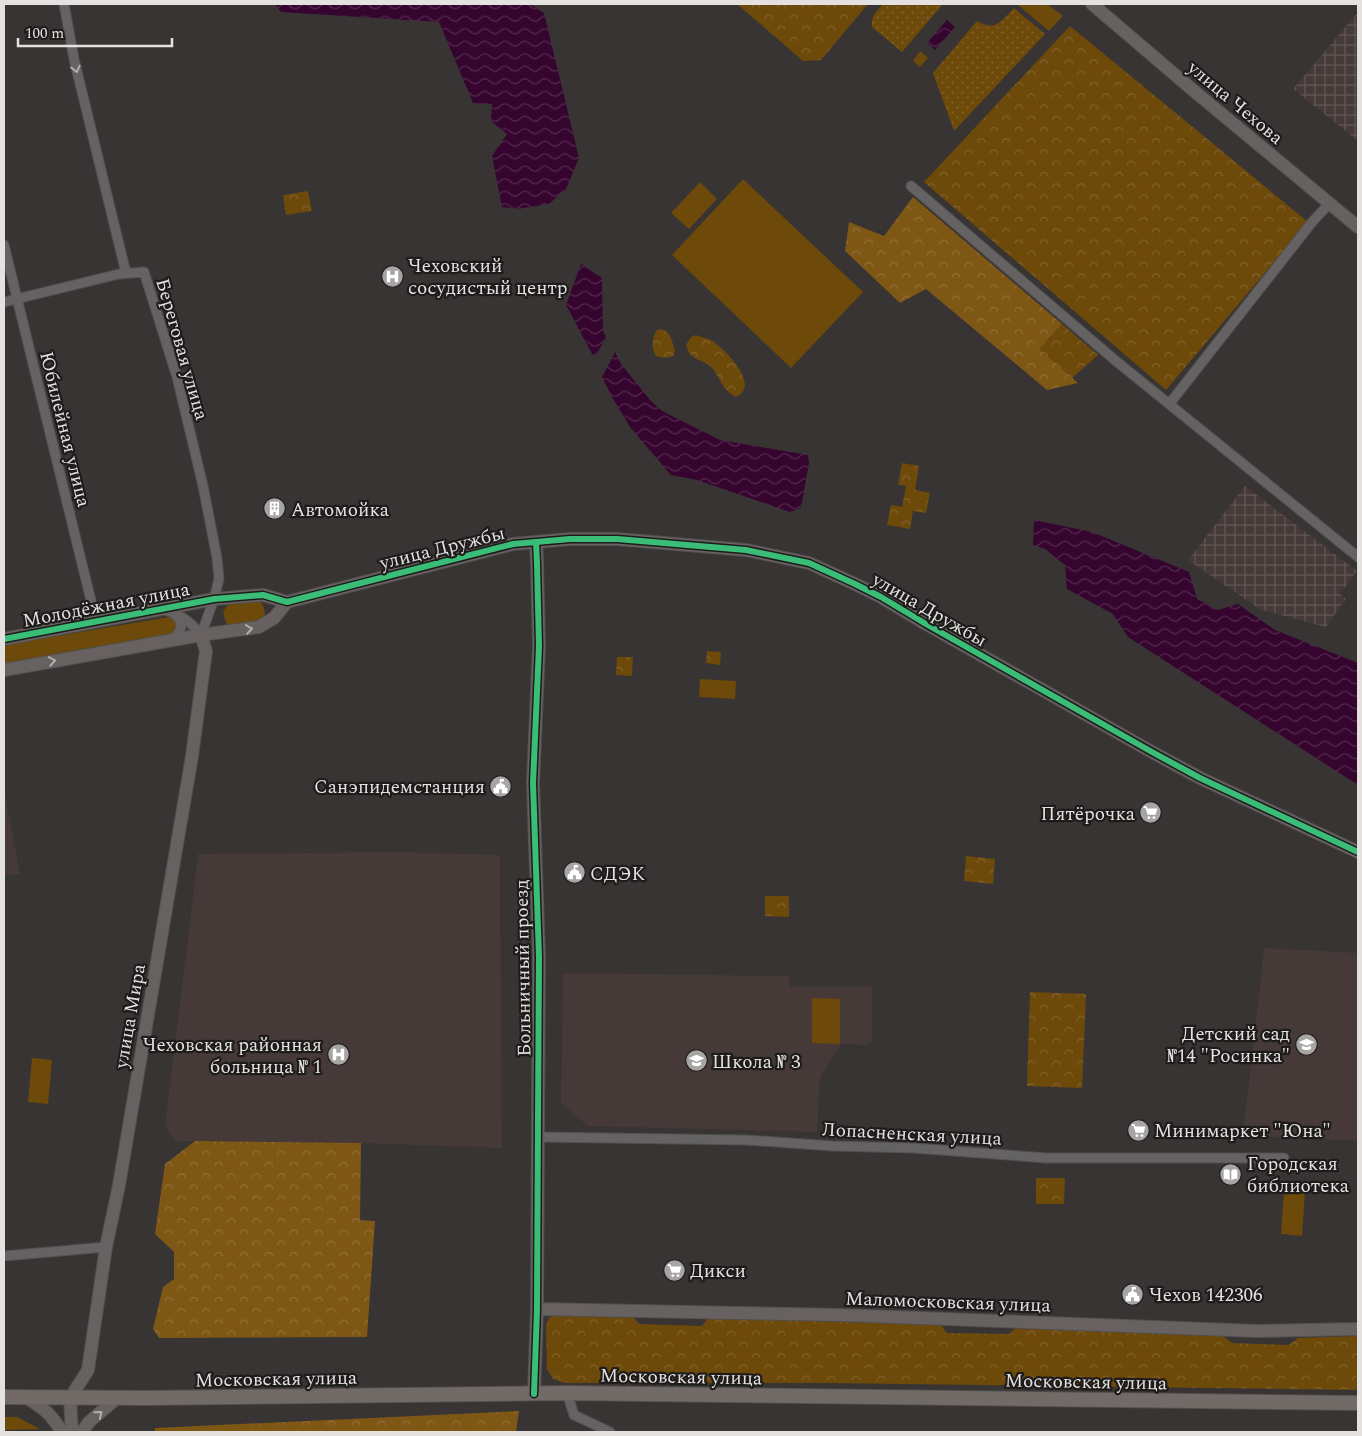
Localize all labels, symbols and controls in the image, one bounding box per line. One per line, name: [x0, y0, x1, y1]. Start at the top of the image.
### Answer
scale bar: [18, 15, 171, 47]
text: 100 m: [25, 22, 64, 45]
street label: улица Чехова: [1180, 54, 1290, 153]
one-way arrow: [70, 64, 81, 73]
place label: Чеховский сосудистый центр: [408, 252, 568, 303]
hospital icon: Чеховский сосудистый центр: [380, 264, 404, 288]
street label: Береговая улица: [147, 275, 216, 424]
street label: Юбилейная улица: [31, 348, 98, 511]
place label: Автомойка: [291, 496, 390, 525]
building icon: Автомойка: [263, 497, 287, 521]
street label: улица Дружбы: [376, 519, 508, 578]
street label: улица Дружбы: [866, 565, 992, 655]
street label: Молодёжная улица: [20, 575, 193, 636]
one-way arrow: [246, 624, 254, 635]
one-way arrow: [47, 657, 56, 667]
place label: Санэпидемстанция: [314, 773, 485, 802]
public building icon: Санэпидемстанция: [489, 774, 513, 798]
place label: Пятёрочка: [1040, 800, 1136, 829]
supermarket icon: Пятёрочка: [1139, 801, 1163, 825]
place label: СДЭК: [590, 860, 646, 889]
public building icon: СДЭК: [562, 861, 586, 885]
street label: Больничный проезд: [507, 879, 540, 1057]
street label: улица Мира: [107, 961, 154, 1072]
place label: Детский сад №14 "Росинка": [1167, 1020, 1290, 1071]
place label: Чеховская районная больница № 1: [143, 1031, 322, 1082]
school or university icon: Детский сад №14 "Росинка": [1294, 1032, 1318, 1056]
hospital icon: Чеховская районная больница № 1: [326, 1043, 350, 1067]
place label: Школа № 3: [712, 1048, 801, 1077]
school or university icon: Школа № 3: [684, 1049, 708, 1073]
street label: Лопасненская улица: [821, 1115, 1003, 1154]
place label: Минимаркет "Юна": [1154, 1117, 1331, 1146]
supermarket icon: Минимаркет "Юна": [1126, 1118, 1150, 1142]
place label: Городская библиотека: [1247, 1150, 1350, 1201]
library icon: Городская библиотека: [1219, 1162, 1243, 1186]
place label: Дикси: [690, 1257, 746, 1286]
supermarket icon: Дикси: [662, 1258, 686, 1282]
place label: Чехов 142306: [1149, 1281, 1263, 1310]
public building icon: Чехов 142306: [1121, 1282, 1145, 1306]
street label: Маломосковская улица: [845, 1284, 1052, 1321]
street label: Московская улица: [600, 1362, 763, 1393]
street label: Московская улица: [195, 1364, 358, 1395]
street label: Московская улица: [1005, 1367, 1168, 1398]
one-way arrow: [93, 1411, 102, 1420]

